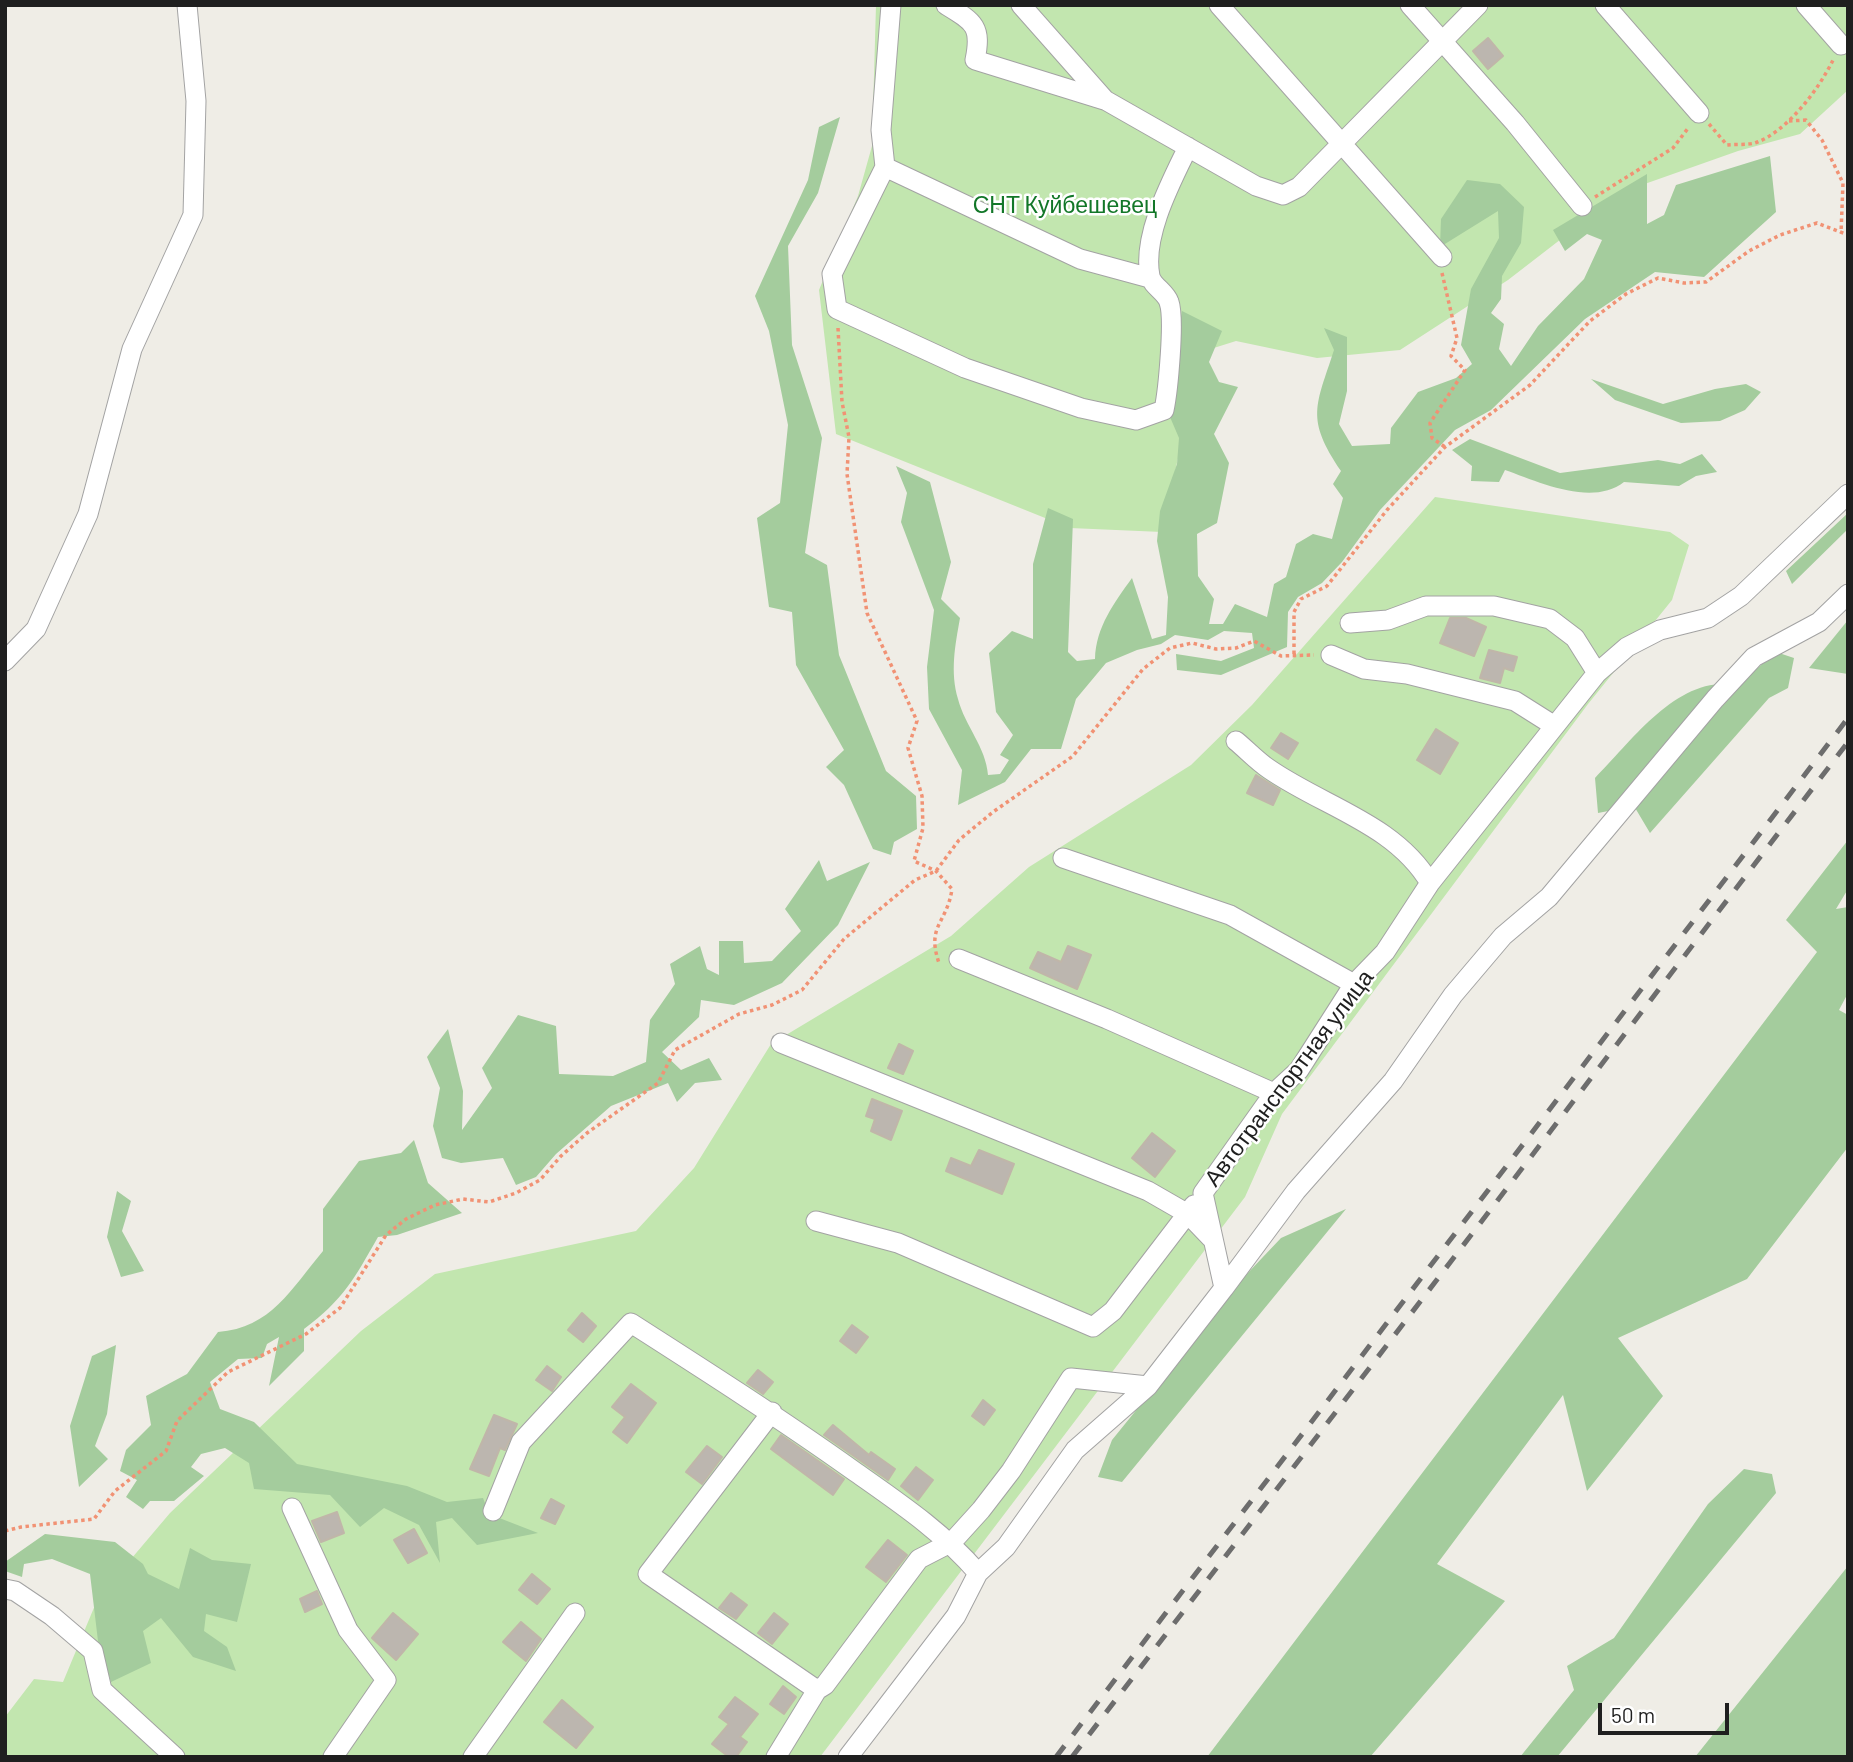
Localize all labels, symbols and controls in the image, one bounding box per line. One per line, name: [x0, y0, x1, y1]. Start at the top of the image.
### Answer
park label: СНТ Куйбешевец: [973, 191, 1157, 219]
street label: Автотранспортная улица: [1199, 964, 1379, 1192]
scale bar: [1601, 1688, 1732, 1732]
text: 50 m: [1611, 1702, 1655, 1727]

